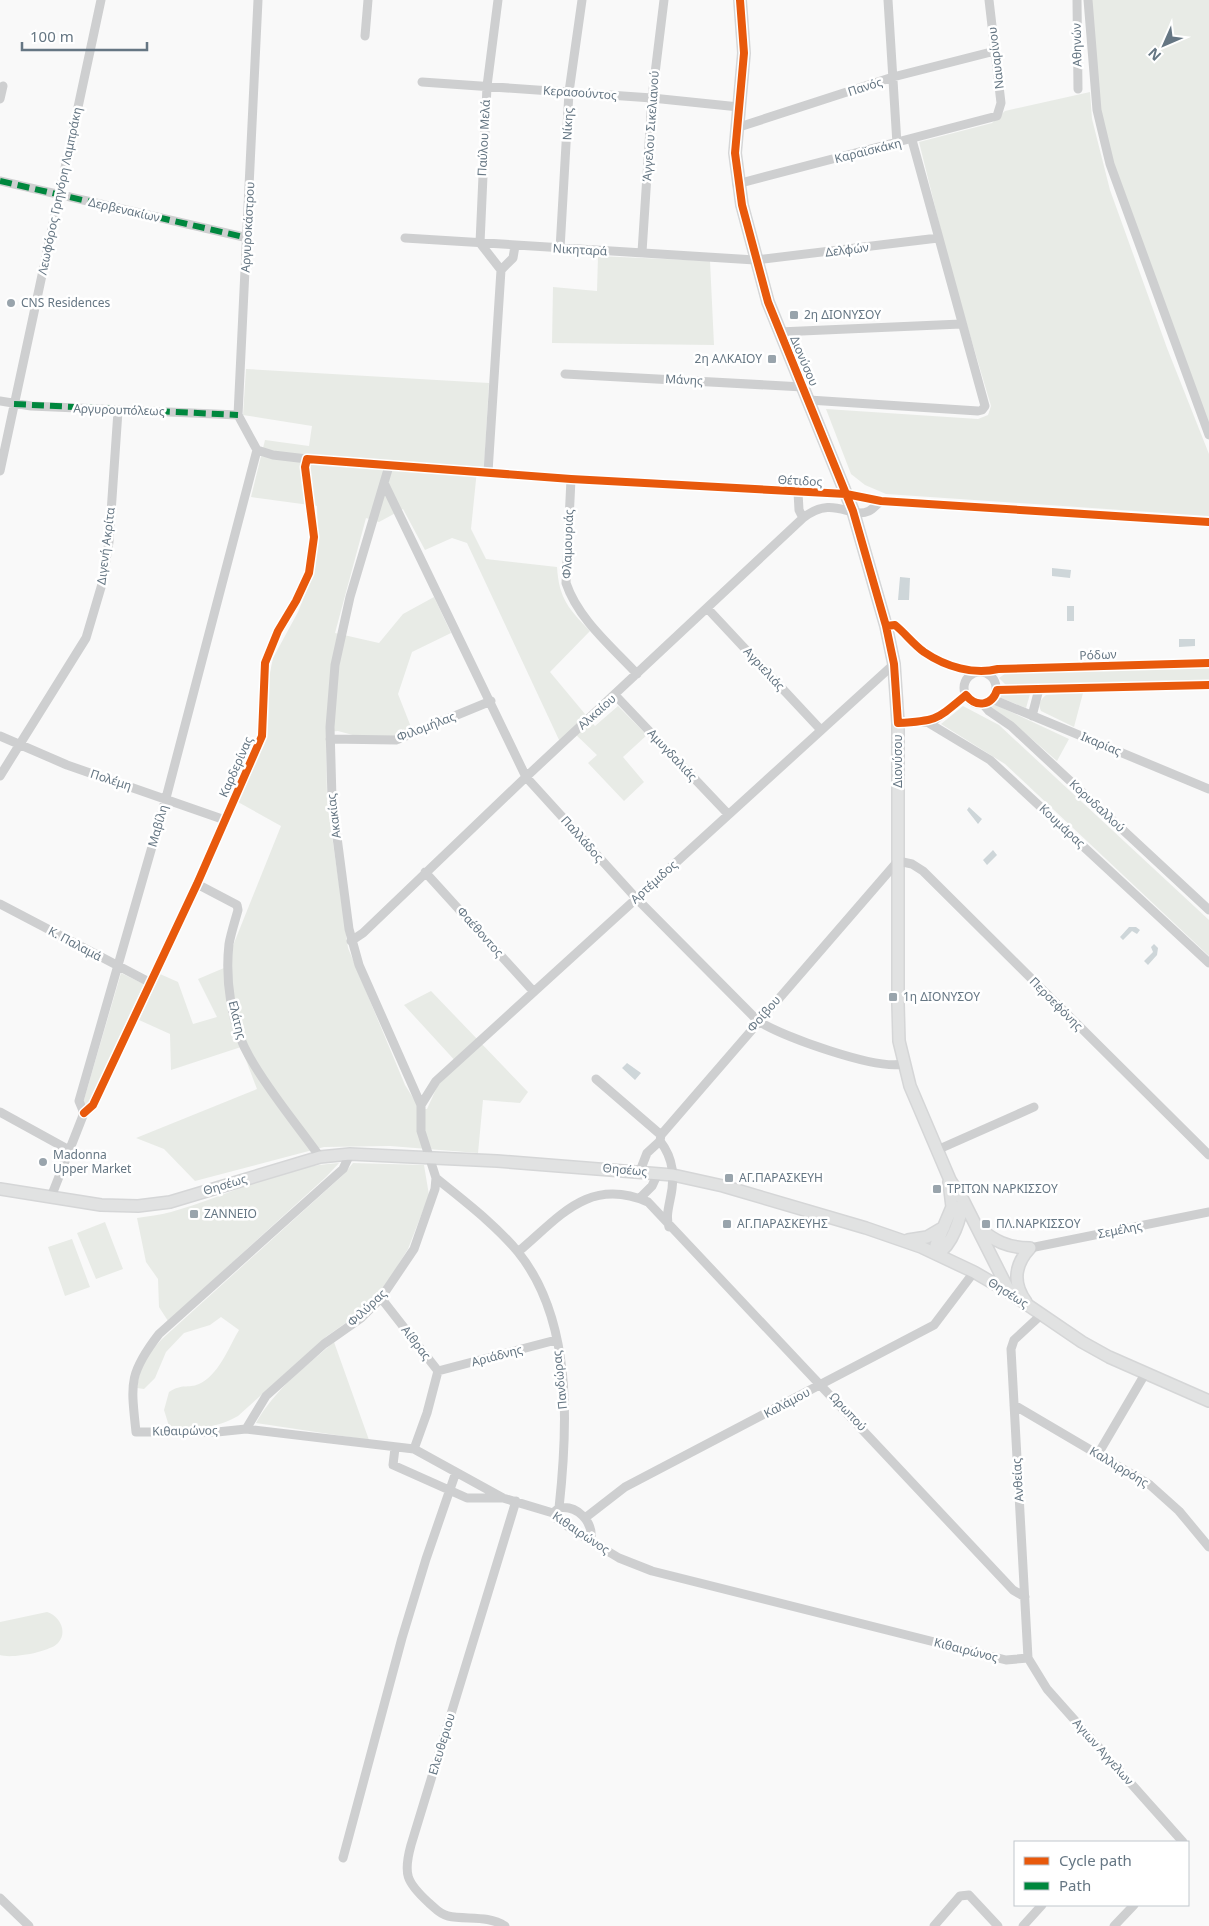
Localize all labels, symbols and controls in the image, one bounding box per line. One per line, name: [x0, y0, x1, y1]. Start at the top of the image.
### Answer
scale bar: [22, 20, 148, 52]
north arrow: [1139, 20, 1189, 70]
street label: Αθηνών: [1068, 23, 1085, 67]
text: 100 m: [30, 26, 74, 46]
street label: Ναυαρίνου: [983, 26, 1008, 90]
text: N: [1144, 44, 1165, 65]
street label: Άγγελου Σικελιανού: [638, 70, 663, 182]
street label: Πανός: [845, 73, 884, 100]
street label: Κερασούντος: [543, 81, 618, 104]
street label: Παύλου Μελά: [473, 99, 494, 177]
street label: Λεωφόρος Γρηγόρη Λαμπράκη: [33, 106, 86, 276]
street label: Νίκης: [558, 107, 577, 141]
street label: Καραϊσκάκη: [833, 134, 903, 167]
street label: Αργυροκάστρου: [237, 181, 258, 273]
street label: Δερβενακίων: [87, 193, 161, 226]
street label: Δελφών: [824, 238, 870, 261]
street label: Νικηταρά: [552, 240, 608, 259]
place label: CNS Residences: [21, 294, 111, 311]
marker: CNS Residences: [5, 297, 17, 309]
place label: 2η ΔΙΟΝΥΣΟΥ: [804, 306, 881, 323]
marker: 2η ΔΙΟΝΥΣΟΥ: [788, 309, 800, 321]
street label: Διονύσου: [786, 333, 823, 389]
place label: 2η ΑΛΚΑΙΟΥ: [695, 350, 762, 367]
marker: 2η ΑΛΚΑΙΟΥ: [766, 353, 778, 365]
street label: Μάνης: [665, 370, 703, 389]
street label: Αργυρουπόλεως: [73, 399, 165, 420]
street label: Θέτιδος: [777, 471, 823, 490]
street label: Διγενή Ακρίτα: [92, 506, 119, 586]
street label: Φλαμουριάς: [558, 509, 577, 579]
street label: Αγριελιάς: [740, 643, 789, 694]
street label: Ρόδων: [1079, 645, 1117, 664]
street label: Αλκαίου: [574, 690, 619, 733]
street label: Φιλομήλας: [394, 708, 458, 746]
street label: Αμυγδαλιάς: [644, 725, 701, 785]
street label: Ικαρίας: [1078, 727, 1124, 760]
street label: Καρδερίνας: [215, 734, 257, 800]
street label: Διονύσου: [889, 734, 906, 788]
street label: Πολέμη: [88, 765, 134, 794]
street label: Κορυδαλλού: [1066, 775, 1129, 836]
street label: Ακακίας: [322, 793, 345, 839]
street label: Κουμάρας: [1036, 800, 1089, 851]
street label: Μαβίλη: [143, 803, 172, 849]
street label: Παλλάδος: [557, 812, 608, 865]
street label: Αρτέμιδος: [627, 856, 681, 907]
street label: Φαέθοντος: [453, 903, 508, 961]
street label: Κ. Παλαμά: [45, 922, 105, 965]
street label: Περσεφόνης: [1026, 973, 1087, 1034]
place label: 1η ΔΙΟΝΥΣΟΥ: [903, 988, 980, 1005]
marker: 1η ΔΙΟΝΥΣΟΥ: [887, 991, 899, 1003]
street label: Φοίβου: [743, 992, 784, 1036]
street label: Ελάτης: [224, 999, 251, 1041]
place label: Madonna Upper Market: [53, 1146, 132, 1177]
marker: Madonna Upper Market: [37, 1156, 49, 1168]
street label: Θησέως: [602, 1159, 648, 1180]
place label: ΑΓ.ΠΑΡΑΣΚΕΥΗ: [739, 1169, 823, 1186]
street label: Θησέως: [201, 1170, 249, 1199]
marker: ΑΓ.ΠΑΡΑΣΚΕΥΗ: [723, 1172, 735, 1184]
place label: ΤΡΙΤΩΝ ΝΑΡΚΙΣΣΟΥ: [947, 1180, 1058, 1197]
marker: ΤΡΙΤΩΝ ΝΑΡΚΙΣΣΟΥ: [931, 1183, 943, 1195]
place label: ΖΑΝΝΕΙΟ: [204, 1205, 257, 1222]
marker: ΖΑΝΝΕΙΟ: [188, 1208, 200, 1220]
place label: ΑΓ.ΠΑΡΑΣΚΕΥΗΣ: [737, 1215, 828, 1232]
place label: ΠΛ.ΝΑΡΚΙΣΣΟΥ: [996, 1215, 1081, 1232]
street label: Σεμέλης: [1096, 1217, 1144, 1242]
marker: ΑΓ.ΠΑΡΑΣΚΕΥΗΣ: [721, 1218, 733, 1230]
marker: ΠΛ.ΝΑΡΚΙΣΣΟΥ: [980, 1218, 992, 1230]
street label: Θησέως: [985, 1274, 1032, 1312]
street label: Φιλύρας: [343, 1285, 390, 1330]
street label: Αίθρας: [398, 1322, 435, 1363]
street label: Αριάδνης: [469, 1341, 524, 1370]
street label: Πανδώρας: [548, 1350, 571, 1410]
street label: Καλάμου: [761, 1383, 813, 1422]
street label: Ωρωπού: [826, 1389, 871, 1435]
street label: Κιθαιρώνος: [152, 1421, 218, 1440]
street label: Καλλιρρόης: [1087, 1442, 1152, 1491]
street label: Ανθείας: [1007, 1458, 1027, 1502]
street label: Κιθαιρώνος: [549, 1507, 613, 1558]
street label: Κιθαιρώνος: [932, 1633, 1000, 1666]
street label: Ελευθεριου: [424, 1711, 459, 1777]
street label: Αγιων Αγγελων: [1069, 1715, 1138, 1788]
legend: [1014, 1841, 1189, 1906]
text: Cycle path: [1059, 1850, 1132, 1870]
text: Path: [1059, 1875, 1091, 1895]

